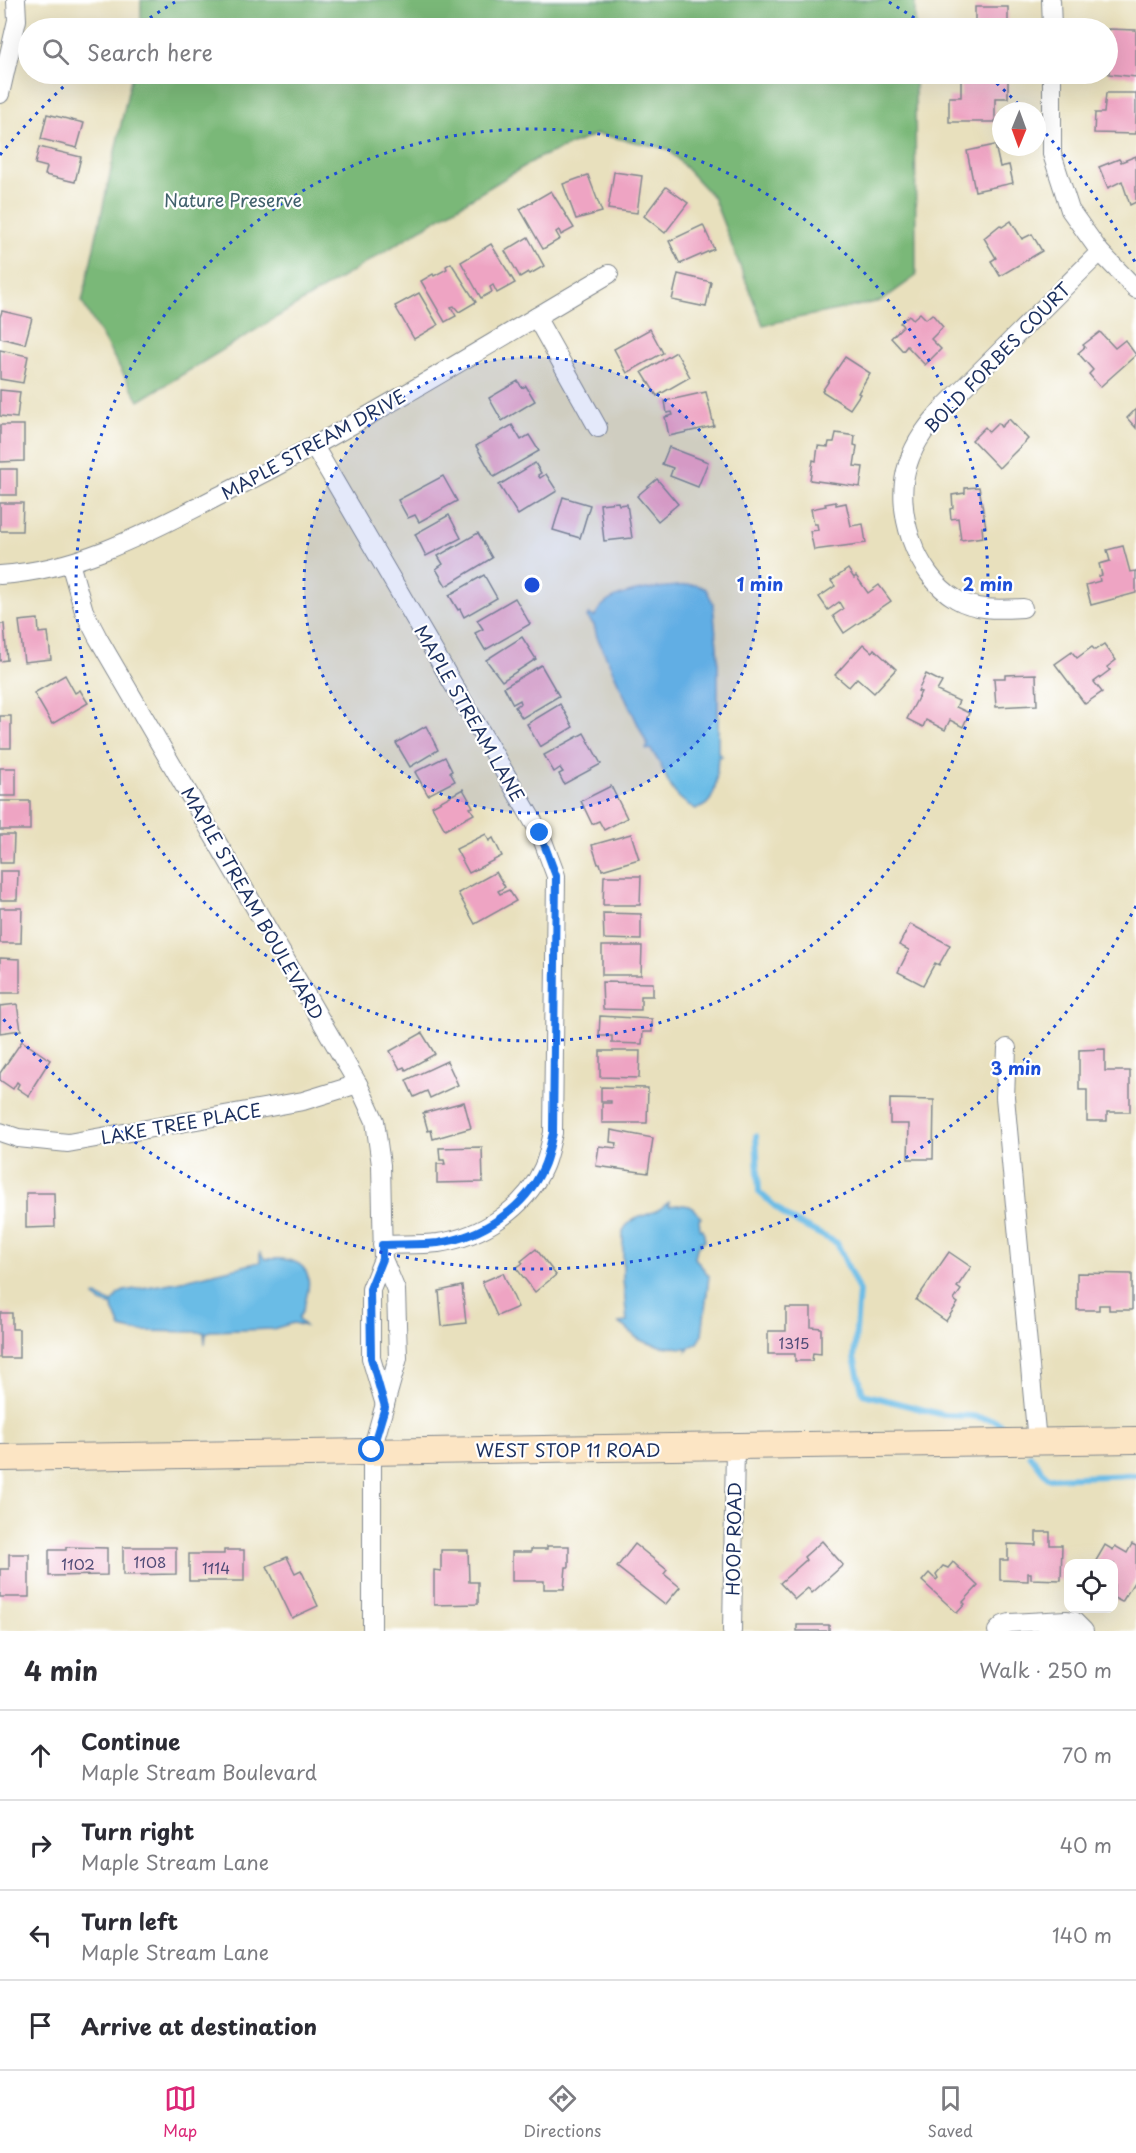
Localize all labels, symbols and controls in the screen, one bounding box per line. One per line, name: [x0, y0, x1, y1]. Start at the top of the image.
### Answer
search box: [18, 18, 1118, 84]
icon: search: [39, 35, 72, 68]
text: Search here: [87, 35, 213, 68]
north arrow: [992, 102, 1046, 156]
park label: Nature Preserve: [164, 186, 302, 213]
street label: BOLD FORBES COURT: [918, 275, 1077, 438]
street label: MAPLE STREAM DRIVE: [216, 382, 410, 506]
text: 1 min: [737, 570, 783, 597]
text: 2 min: [963, 570, 1013, 597]
centre of rings: [522, 575, 542, 595]
street label: MAPLE STREAM LANE: [408, 620, 532, 806]
street label: MAPLE STREAM BOULEVARD: [175, 781, 331, 1025]
route end: [526, 819, 552, 845]
text: 3 min: [991, 1054, 1041, 1081]
street label: LAKE TREE PLACE: [99, 1096, 263, 1150]
house number: 1315: [778, 1331, 810, 1354]
route start: [358, 1436, 384, 1462]
street label: WEST STOP 11 ROAD: [475, 1436, 661, 1463]
street label: HOOP ROAD: [719, 1482, 747, 1596]
house number: 1108: [134, 1550, 166, 1573]
house number: 1102: [61, 1552, 95, 1575]
house number: 1114: [202, 1556, 230, 1579]
map controls: [1064, 1559, 1118, 1613]
button: locate: [1064, 1559, 1118, 1613]
text: 4 min: [24, 1651, 98, 1690]
text: Walk · 250 m: [979, 1655, 1112, 1685]
text: Continue: [81, 1724, 180, 1757]
icon: ahead: [24, 1739, 57, 1772]
text: 70 m: [1062, 1740, 1112, 1770]
text: Maple Stream Boulevard: [81, 1757, 317, 1787]
text: Turn right: [81, 1814, 194, 1847]
icon: right: [24, 1829, 57, 1862]
text: 40 m: [1060, 1830, 1112, 1860]
text: Maple Stream Lane: [81, 1847, 269, 1877]
text: Turn left: [81, 1904, 178, 1937]
icon: left: [24, 1919, 57, 1952]
text: 140 m: [1052, 1920, 1112, 1950]
text: Maple Stream Lane: [81, 1937, 269, 1967]
icon: arrive: [24, 2009, 57, 2042]
text: Arrive at destination: [81, 2009, 317, 2042]
tab: Map: [163, 2082, 197, 2142]
tab: Directions: [523, 2082, 601, 2142]
tab: Saved: [927, 2082, 973, 2142]

